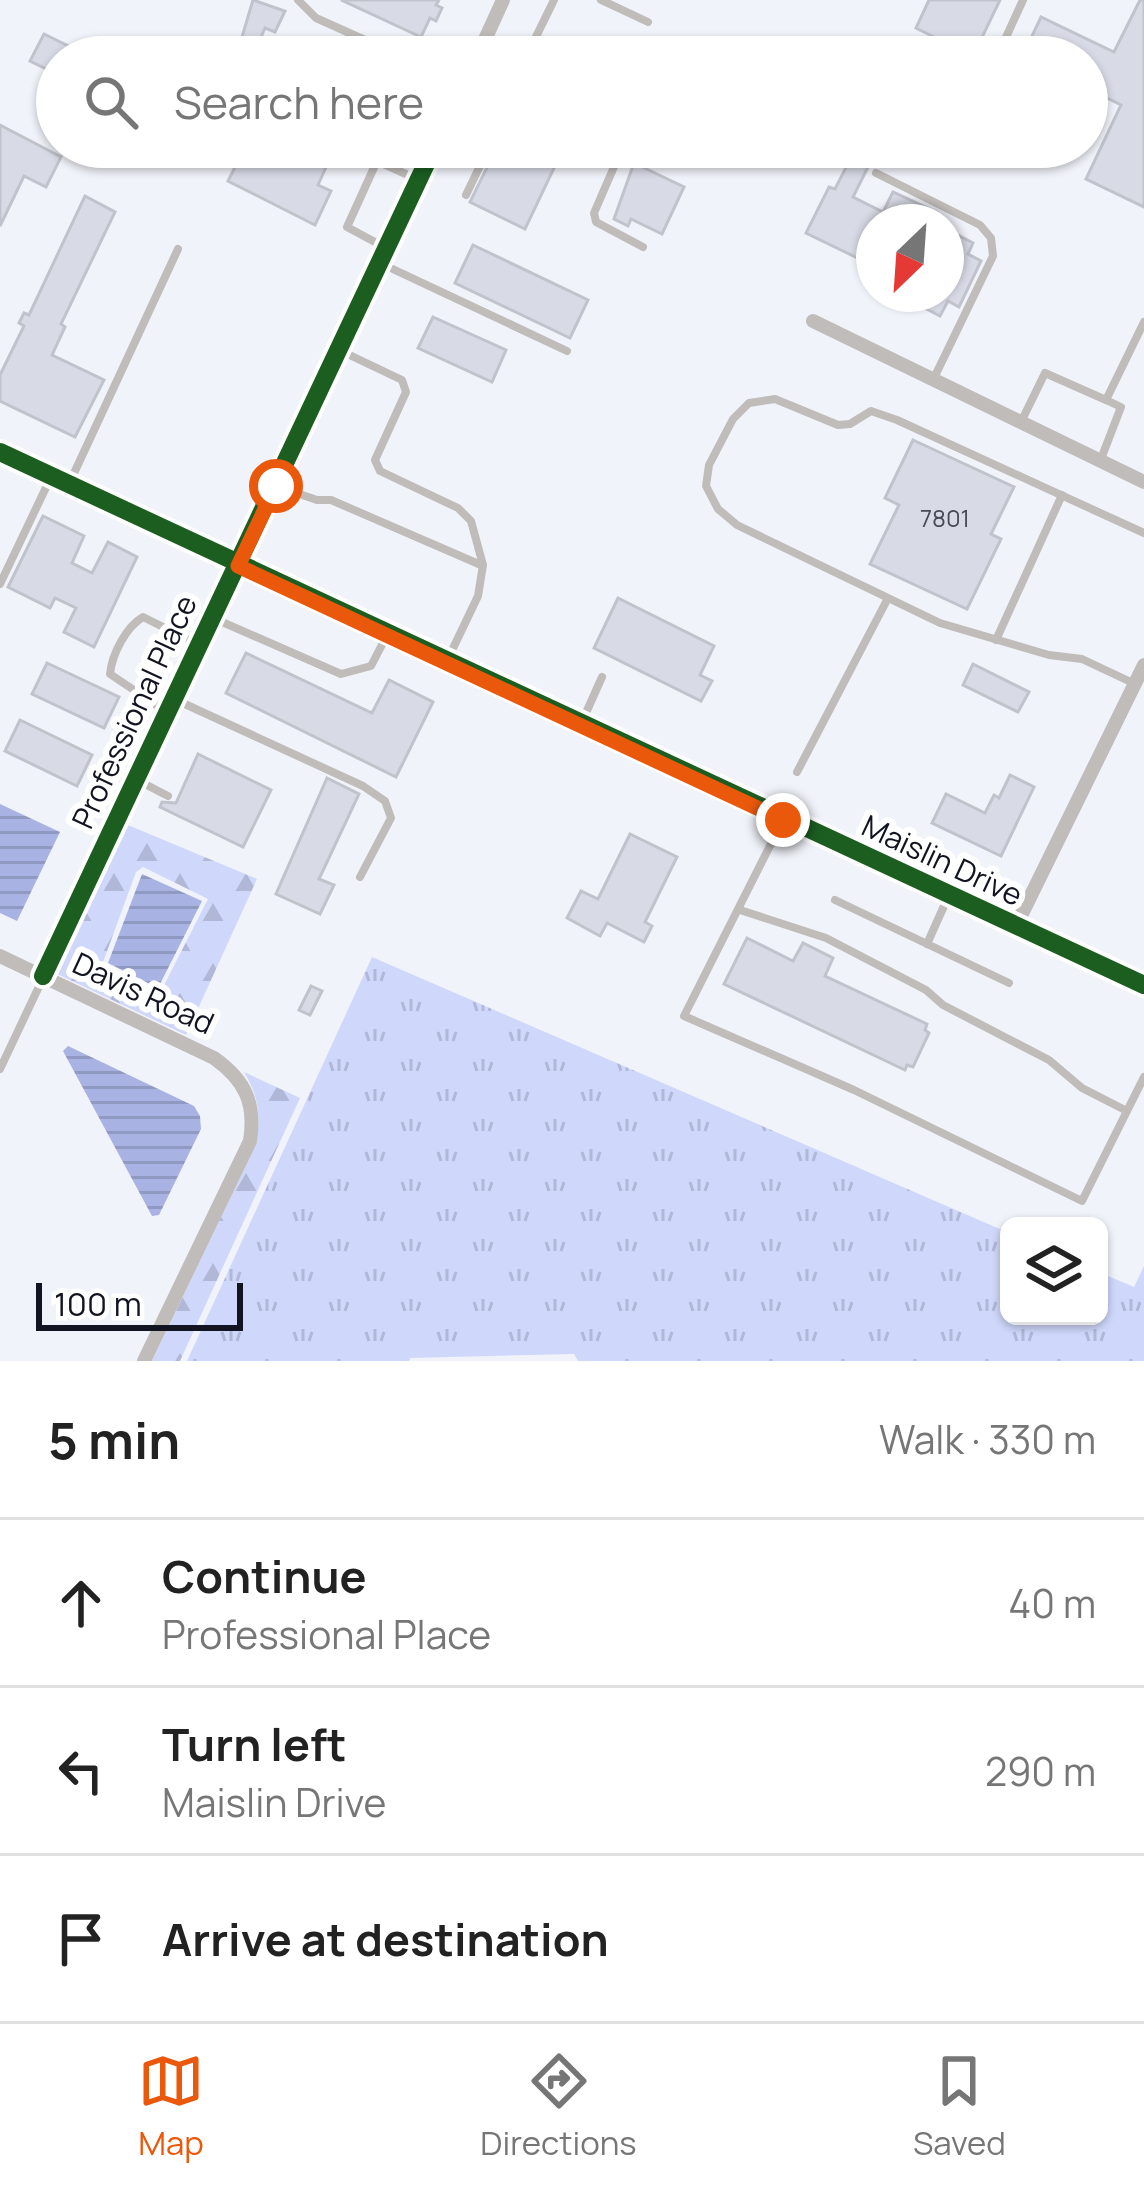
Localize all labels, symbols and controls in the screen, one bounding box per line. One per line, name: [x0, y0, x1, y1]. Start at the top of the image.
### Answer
search box: [36, 36, 1108, 168]
icon: search: [78, 69, 144, 135]
text: Search here: [174, 71, 424, 133]
north arrow: [856, 204, 964, 312]
route start: [249, 459, 303, 513]
house number: 7801: [920, 501, 970, 534]
street label: Professional Place: [62, 588, 206, 835]
route end: [756, 793, 810, 847]
street label: Maislin Drive: [856, 805, 1030, 915]
street label: Davis Road: [66, 942, 221, 1043]
map controls: [1000, 1217, 1108, 1325]
button: layers: [1000, 1217, 1108, 1325]
scale bar: [36, 1277, 243, 1330]
text: 100 m: [54, 1281, 142, 1326]
text: 5 min: [48, 1405, 180, 1474]
text: Walk · 330 m: [879, 1412, 1096, 1466]
text: Continue: [162, 1545, 367, 1607]
icon: ahead: [48, 1570, 114, 1636]
text: 40 m: [1008, 1576, 1096, 1630]
text: Professional Place: [162, 1607, 491, 1661]
text: Turn left: [162, 1713, 347, 1775]
icon: left: [48, 1738, 114, 1804]
text: 290 m: [985, 1744, 1096, 1798]
text: Maislin Drive: [162, 1775, 386, 1829]
icon: arrive: [48, 1906, 114, 1972]
text: Arrive at destination: [162, 1908, 609, 1970]
tab: Map: [138, 2048, 204, 2165]
tab: Directions: [480, 2048, 637, 2165]
tab: Saved: [913, 2048, 1006, 2165]

